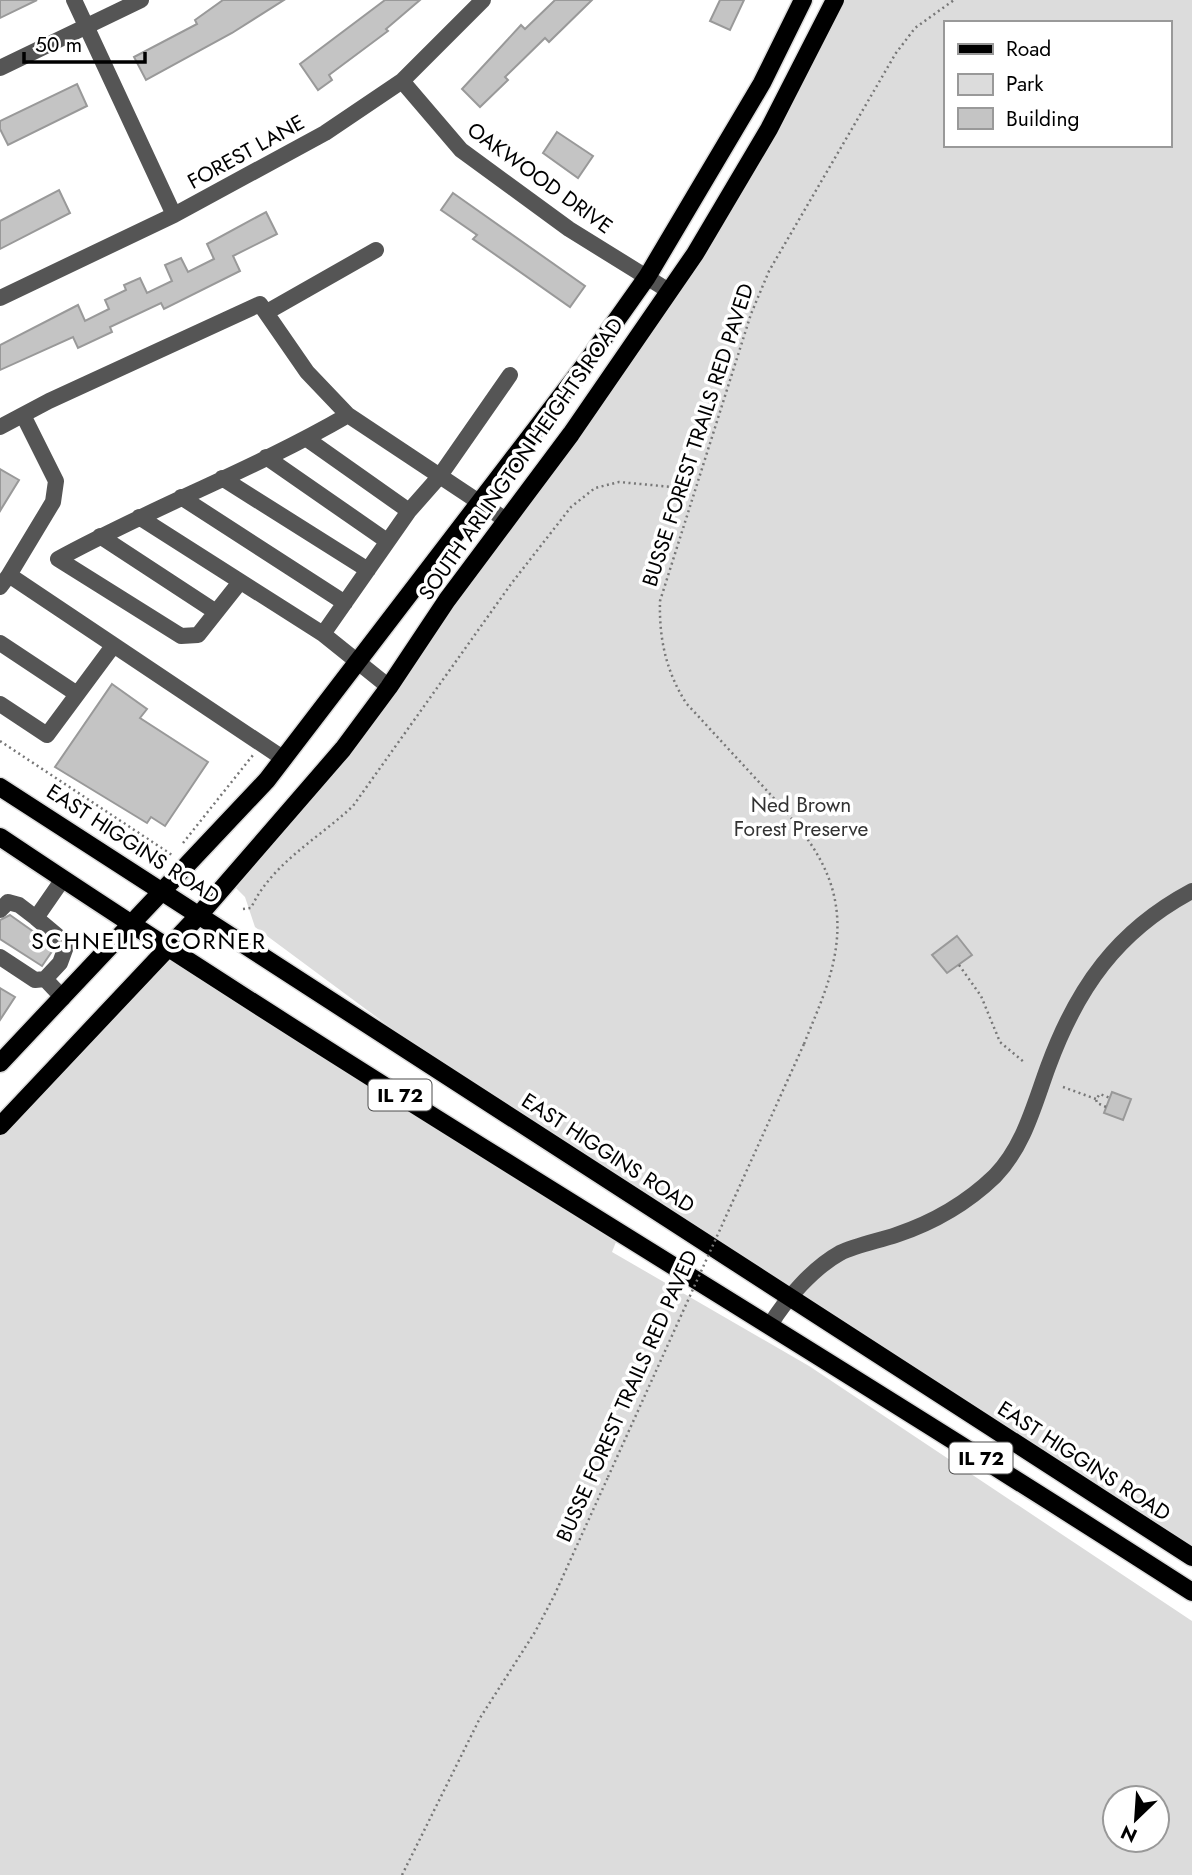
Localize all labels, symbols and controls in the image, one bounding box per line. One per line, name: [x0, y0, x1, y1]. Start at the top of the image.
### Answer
scale bar: [24, 21, 145, 65]
legend: [944, 21, 1171, 147]
text: 50 m: [35, 30, 82, 60]
text: Road: [1006, 34, 1051, 64]
text: Park: [1006, 69, 1044, 99]
text: Building: [1006, 104, 1079, 134]
street label: FOREST LANE: [182, 107, 310, 197]
street label: OAKWOOD DRIVE: [461, 115, 619, 241]
street label: BUSSE FOREST TRAILS RED PAVED: [635, 280, 761, 590]
street label: SOUTH ARLINGTON HEIGHTS ROAD: [412, 312, 630, 606]
street label: EAST HIGGINS ROAD: [41, 777, 225, 911]
park label: Ned Brown Forest Preserve: [734, 790, 868, 844]
district label: SCHNELLS CORNER: [31, 924, 267, 958]
road number: IL 72: [368, 1079, 432, 1110]
street label: EAST HIGGINS ROAD: [516, 1086, 700, 1220]
street label: BUSSE FOREST TRAILS RED PAVED: [549, 1245, 705, 1547]
street label: EAST HIGGINS ROAD: [992, 1394, 1176, 1528]
road number: IL 72: [950, 1442, 1012, 1474]
north arrow: [1101, 1784, 1171, 1854]
text: N: [1116, 1819, 1142, 1849]

